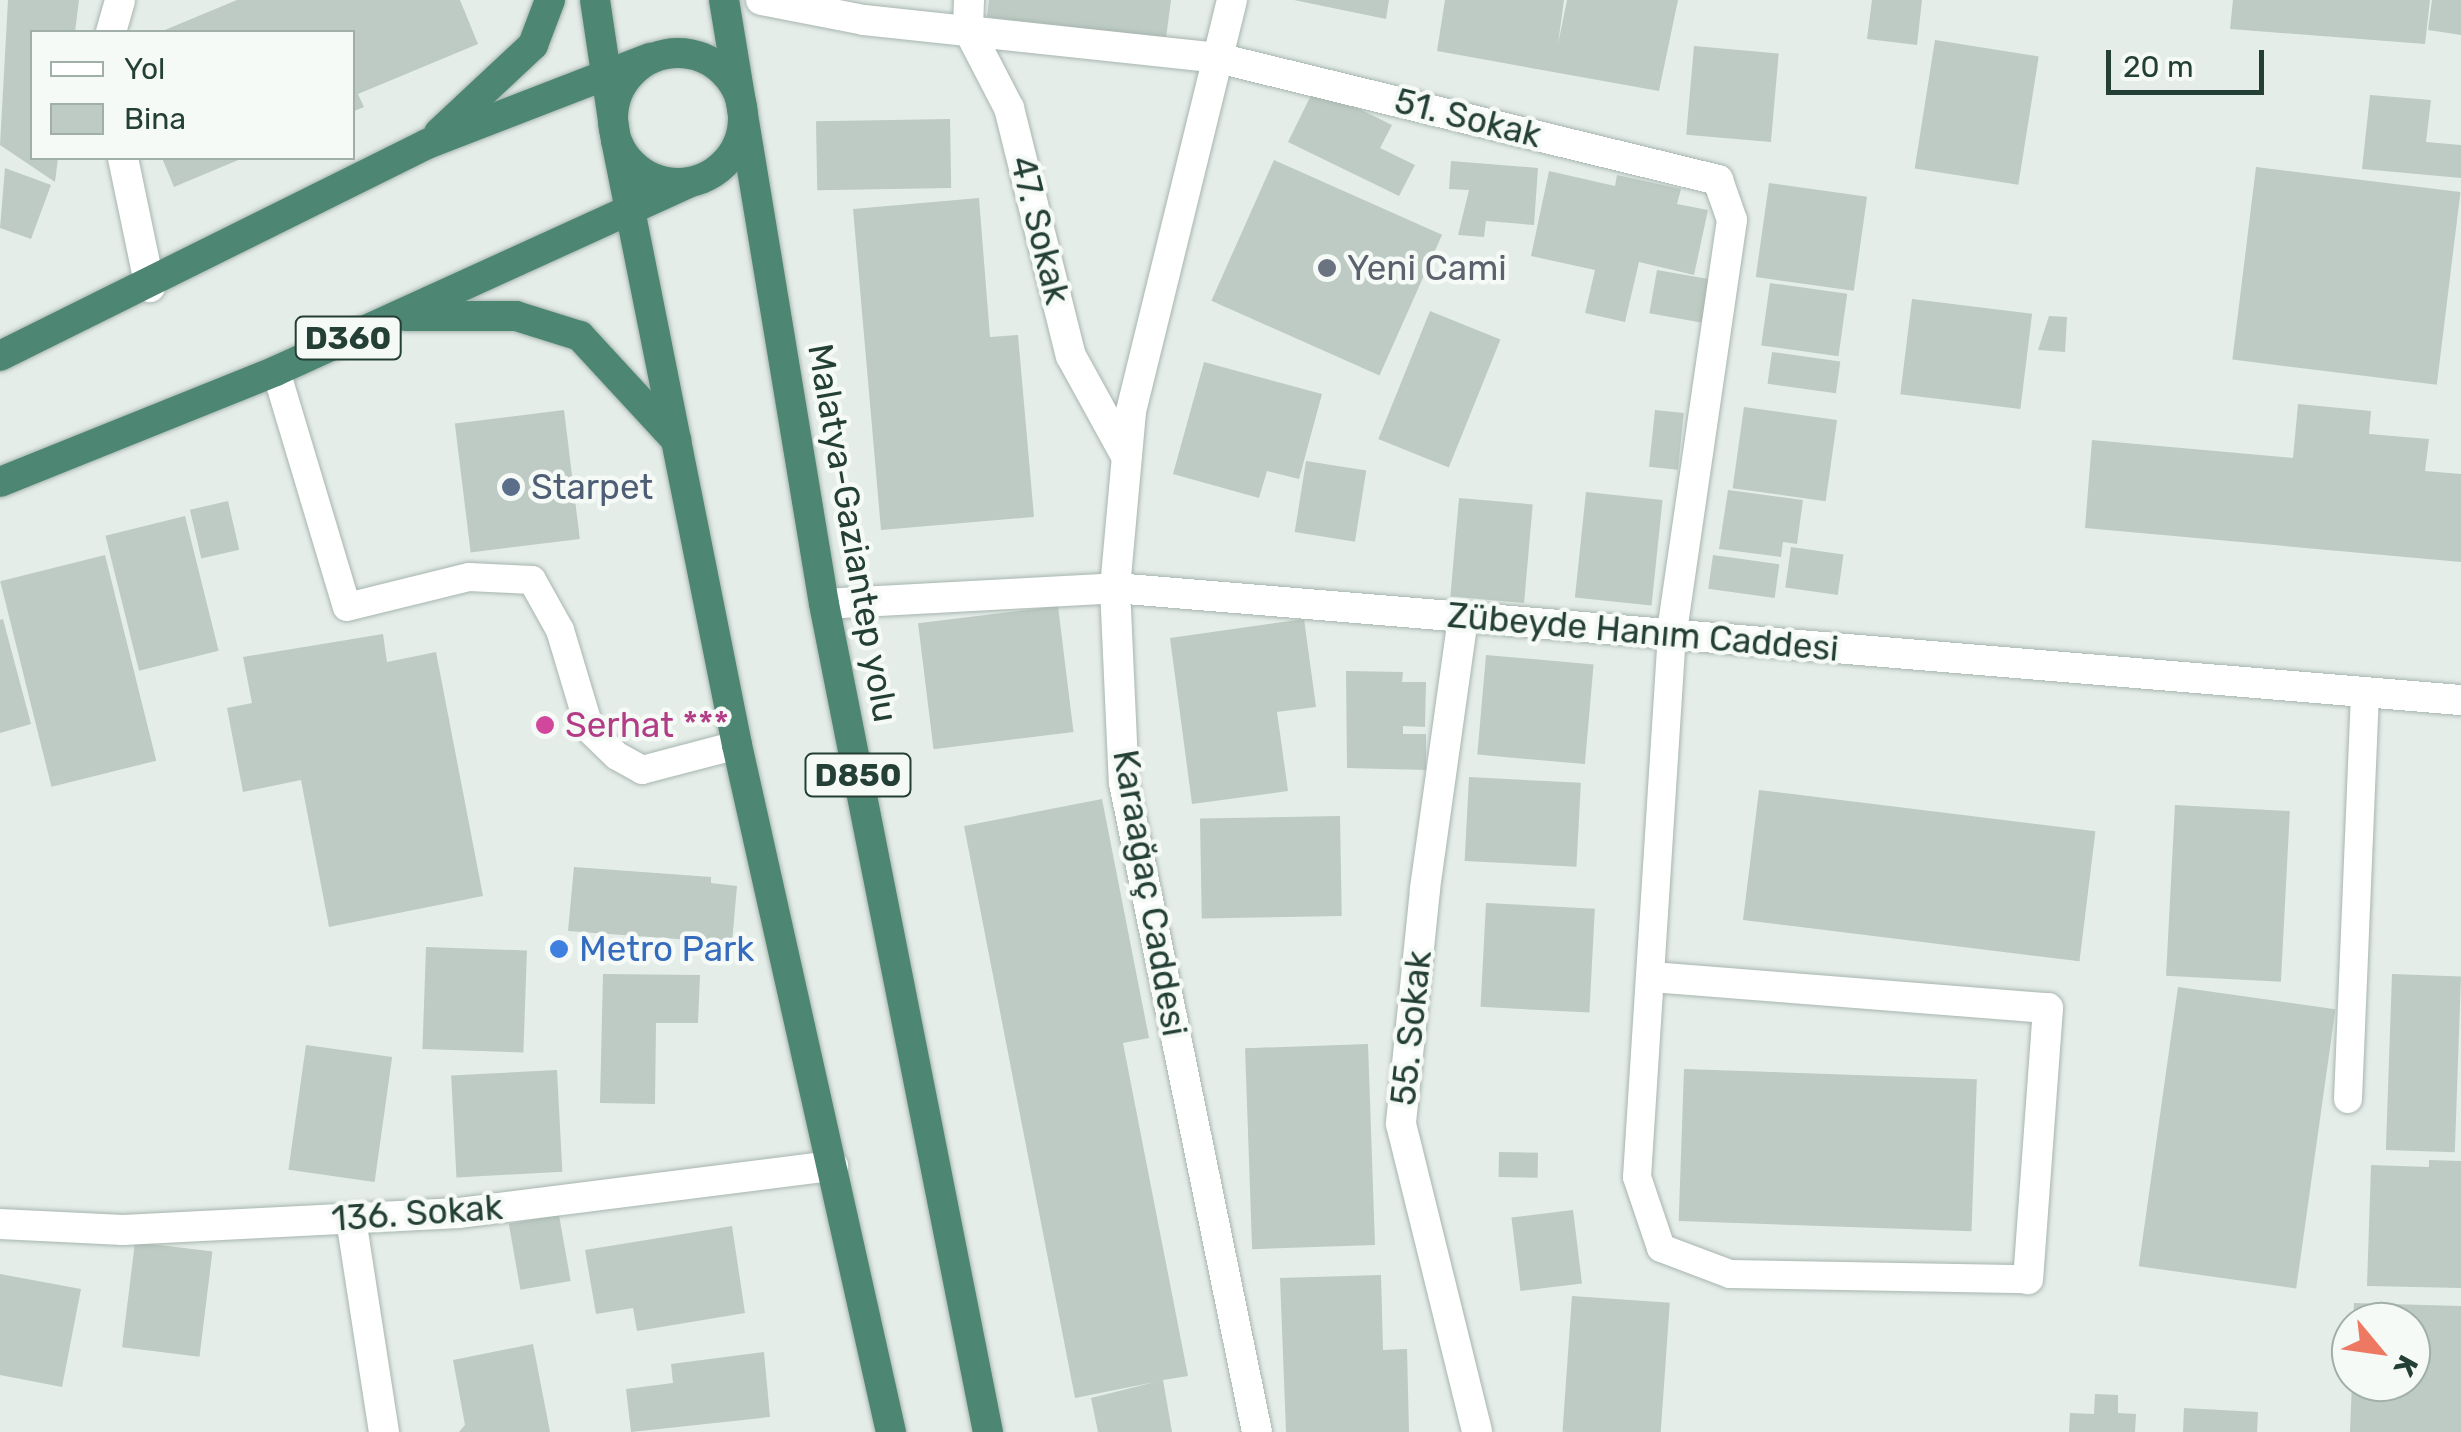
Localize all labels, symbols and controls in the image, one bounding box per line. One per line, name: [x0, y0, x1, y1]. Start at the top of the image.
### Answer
legend: [30, 30, 355, 160]
scale bar: [2111, 30, 2268, 92]
text: 20 m: [2123, 49, 2194, 85]
text: Yol: [124, 51, 165, 87]
street label: 51. Sokak: [1390, 80, 1546, 156]
text: Bina: [124, 101, 186, 137]
street label: 47. Sokak: [1001, 152, 1079, 308]
place label: Yeni Cami: [1347, 247, 1507, 289]
marker: Yeni Cami: [1316, 257, 1338, 279]
road number: D360: [293, 311, 403, 365]
street label: Malatya-Gaziantep yolu: [799, 340, 907, 726]
place label: Starpet: [531, 466, 653, 508]
marker: Starpet: [500, 476, 522, 498]
street label: Zübeyde Hanım Caddesi: [1446, 594, 1840, 670]
place label: Serhat ***: [565, 704, 729, 746]
marker: Serhat ***: [534, 714, 556, 736]
street label: Karaağaç Caddesi: [1104, 747, 1196, 1039]
road number: D850: [803, 748, 913, 802]
place label: Metro Park: [579, 928, 754, 970]
marker: Metro Park: [548, 938, 570, 960]
street label: 55. Sokak: [1382, 948, 1440, 1108]
street label: 136. Sokak: [330, 1186, 504, 1240]
north arrow: [2331, 1302, 2431, 1402]
text: K: [2387, 1350, 2425, 1382]

